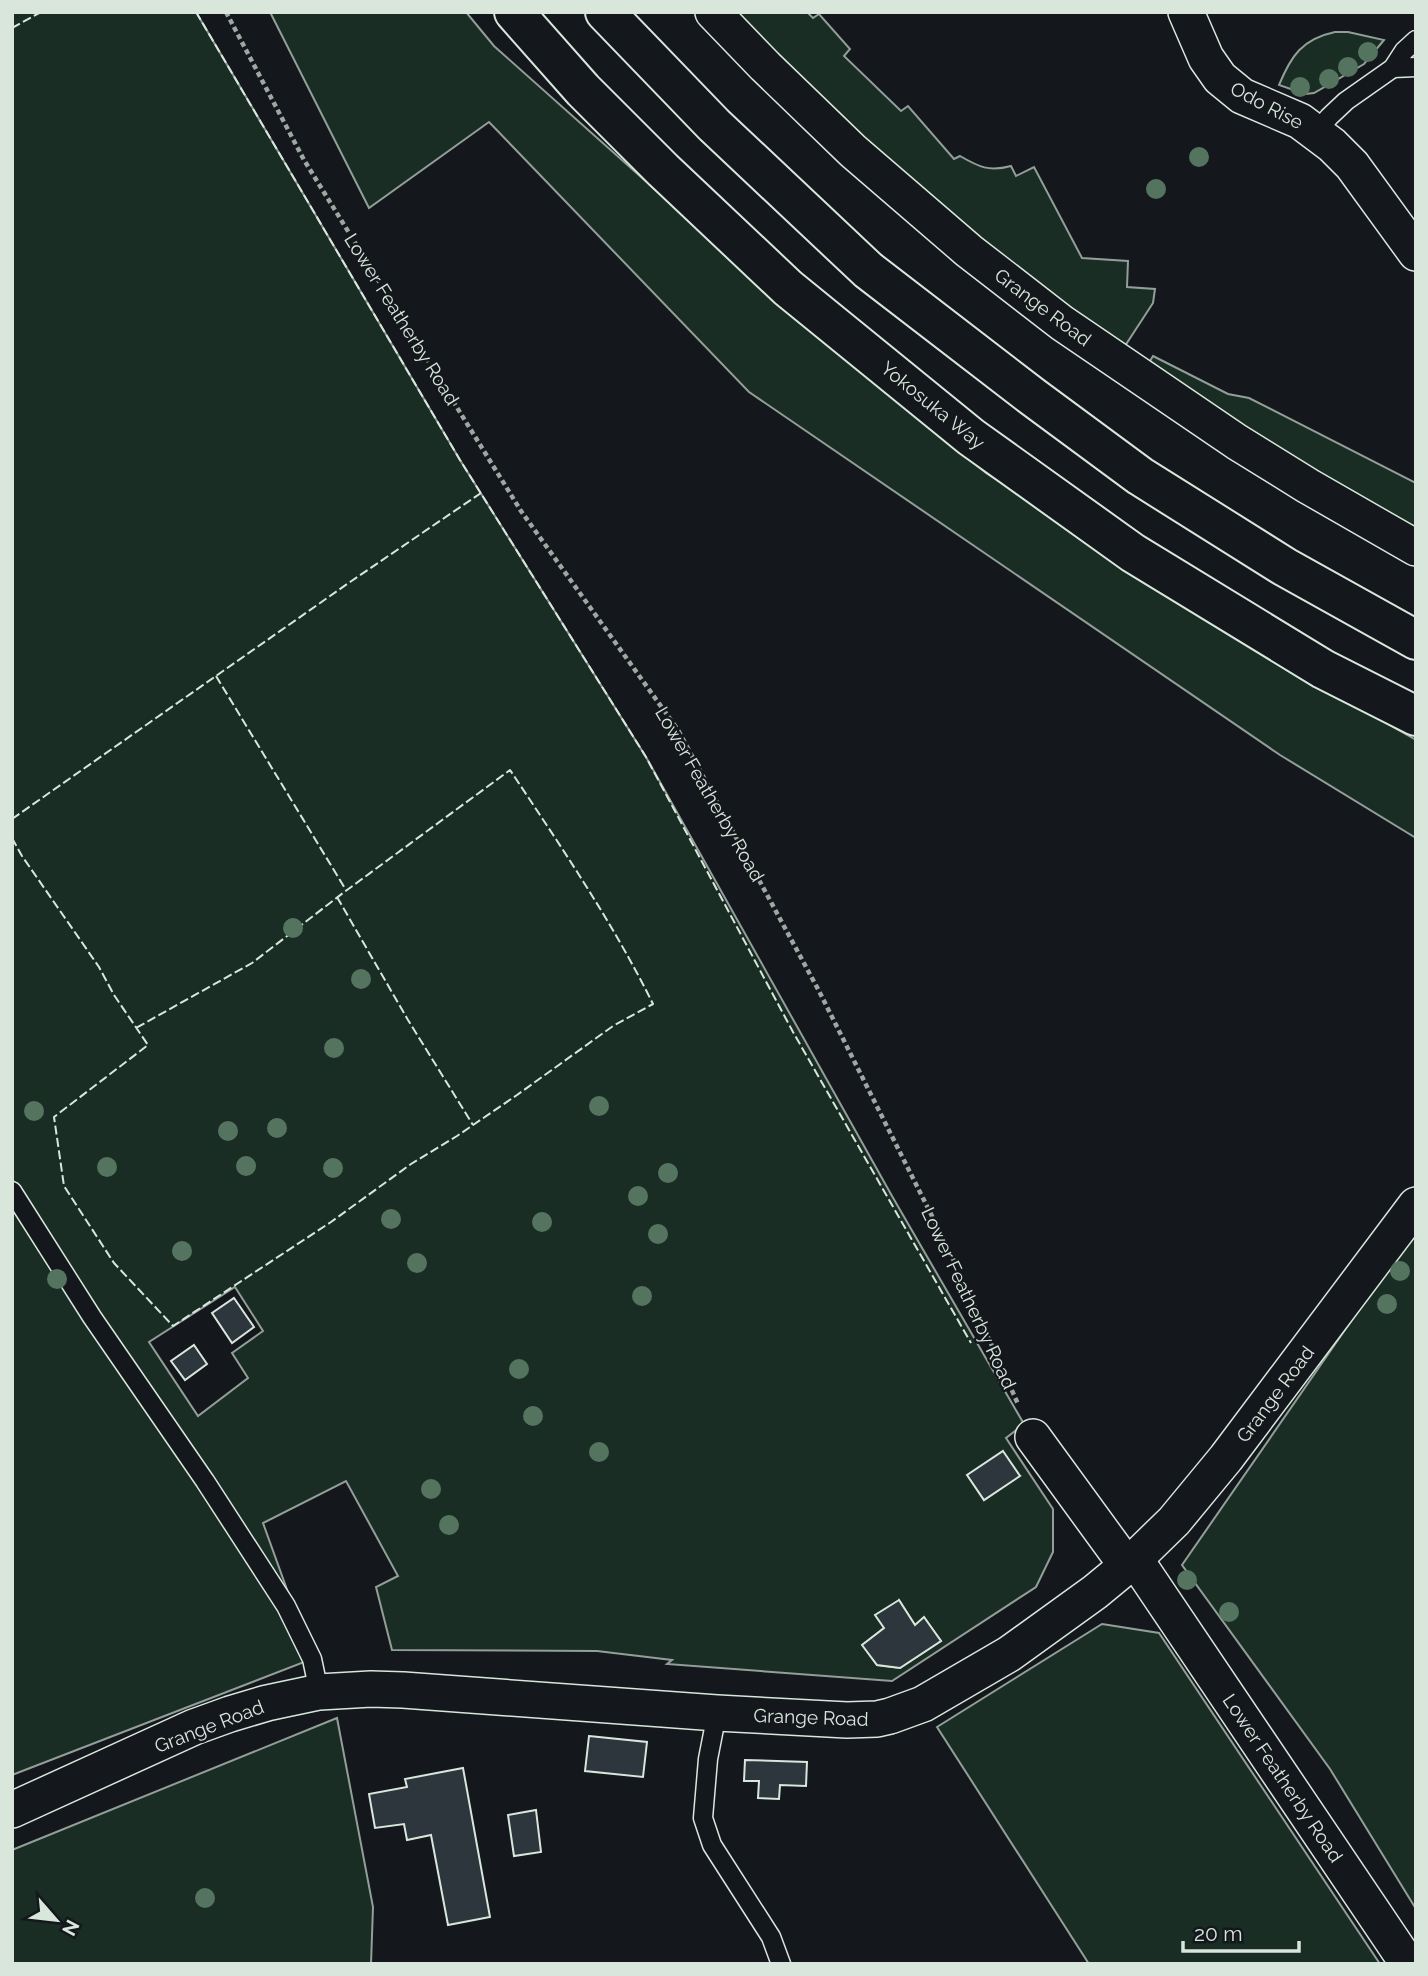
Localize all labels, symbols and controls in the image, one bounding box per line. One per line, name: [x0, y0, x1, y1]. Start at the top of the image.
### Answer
street label: Odo Rise: [1227, 77, 1307, 133]
street label: Lower Featherby Road: [340, 229, 464, 409]
street label: Grange Road: [990, 264, 1096, 350]
street label: Yokosuka Way: [877, 356, 989, 454]
street label: Lower Featherby Road: [651, 703, 769, 885]
street label: Lower Featherby Road: [917, 1204, 1021, 1392]
street label: Grange Road: [1232, 1341, 1318, 1447]
street label: Lower Featherby Road: [1219, 1690, 1347, 1866]
street label: Grange Road: [151, 1695, 267, 1757]
street label: Grange Road: [753, 1704, 869, 1730]
north arrow: [21, 1885, 91, 1955]
scale bar: [1183, 1910, 1298, 1954]
text: N: [58, 1916, 84, 1940]
text: 20 m: [1194, 1921, 1242, 1946]

